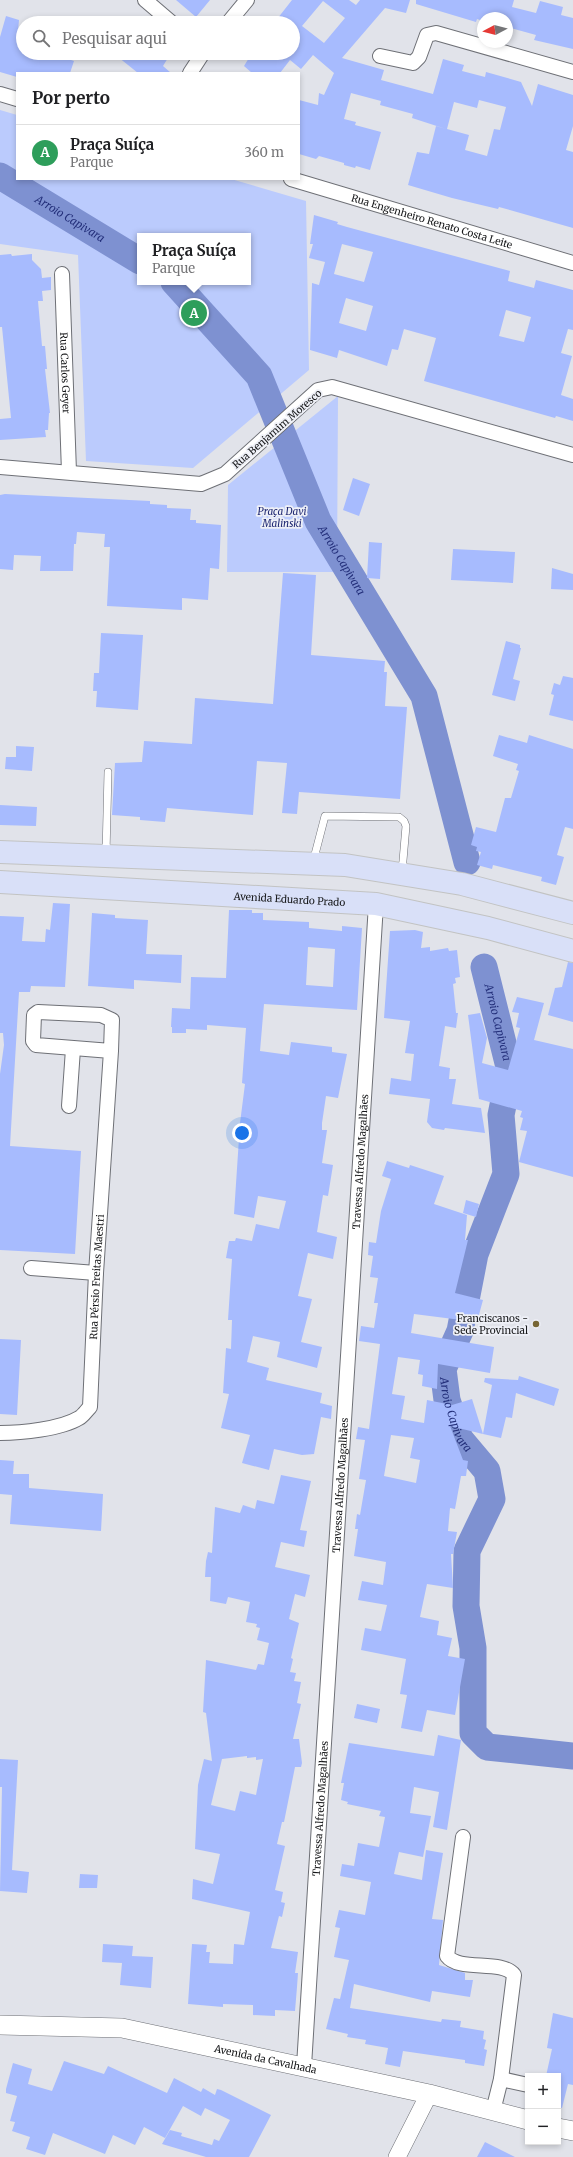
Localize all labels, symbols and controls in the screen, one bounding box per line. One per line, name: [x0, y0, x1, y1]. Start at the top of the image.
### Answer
north arrow: [477, 12, 513, 48]
search box: [16, 16, 300, 60]
icon: search: [30, 27, 52, 49]
text: Pesquisar aqui: [62, 29, 167, 48]
text: Por perto: [32, 87, 110, 109]
text: Praça Suíça: [70, 135, 154, 154]
text: A: [40, 144, 50, 161]
text: 360 m: [245, 144, 284, 161]
text: Parque: [70, 154, 113, 171]
street label: Rua Engenheiro Renato Costa Leite: [350, 191, 514, 251]
water label: Arroio Capivara: [32, 192, 107, 245]
popup: [137, 233, 251, 285]
text: Praça Suíça: [152, 241, 236, 260]
text: Parque: [152, 260, 195, 277]
pin: A: [181, 298, 207, 328]
street label: Rua Carlos Geyer: [58, 332, 73, 414]
street label: Rua Benjamim Moresco: [230, 387, 324, 471]
park label: Praça Davi Malinski: [258, 505, 306, 530]
water label: Arroio Capivara: [315, 522, 368, 597]
street label: Avenida Eduardo Prado: [232, 889, 346, 909]
water label: Arroio Capivara: [481, 981, 514, 1062]
street label: Travessa Alfredo Magalhães: [349, 1094, 371, 1230]
your location: [232, 1123, 252, 1143]
street label: Rua Pérsio Freitas Maestri: [87, 1214, 106, 1340]
place label: Franciscanos - Sede Provincial: [454, 1312, 528, 1337]
marker: Franciscanos - Sede Provincial: [531, 1319, 541, 1329]
water label: Arroio Capivara: [437, 1375, 475, 1455]
street label: Travessa Alfredo Magalhães: [329, 1417, 351, 1553]
street label: Travessa Alfredo Magalhães: [309, 1740, 331, 1876]
street label: Avenida da Cavalhada: [212, 2041, 319, 2076]
map controls: [525, 2073, 561, 2145]
button: +: [525, 2073, 561, 2109]
button: −: [525, 2109, 561, 2145]

